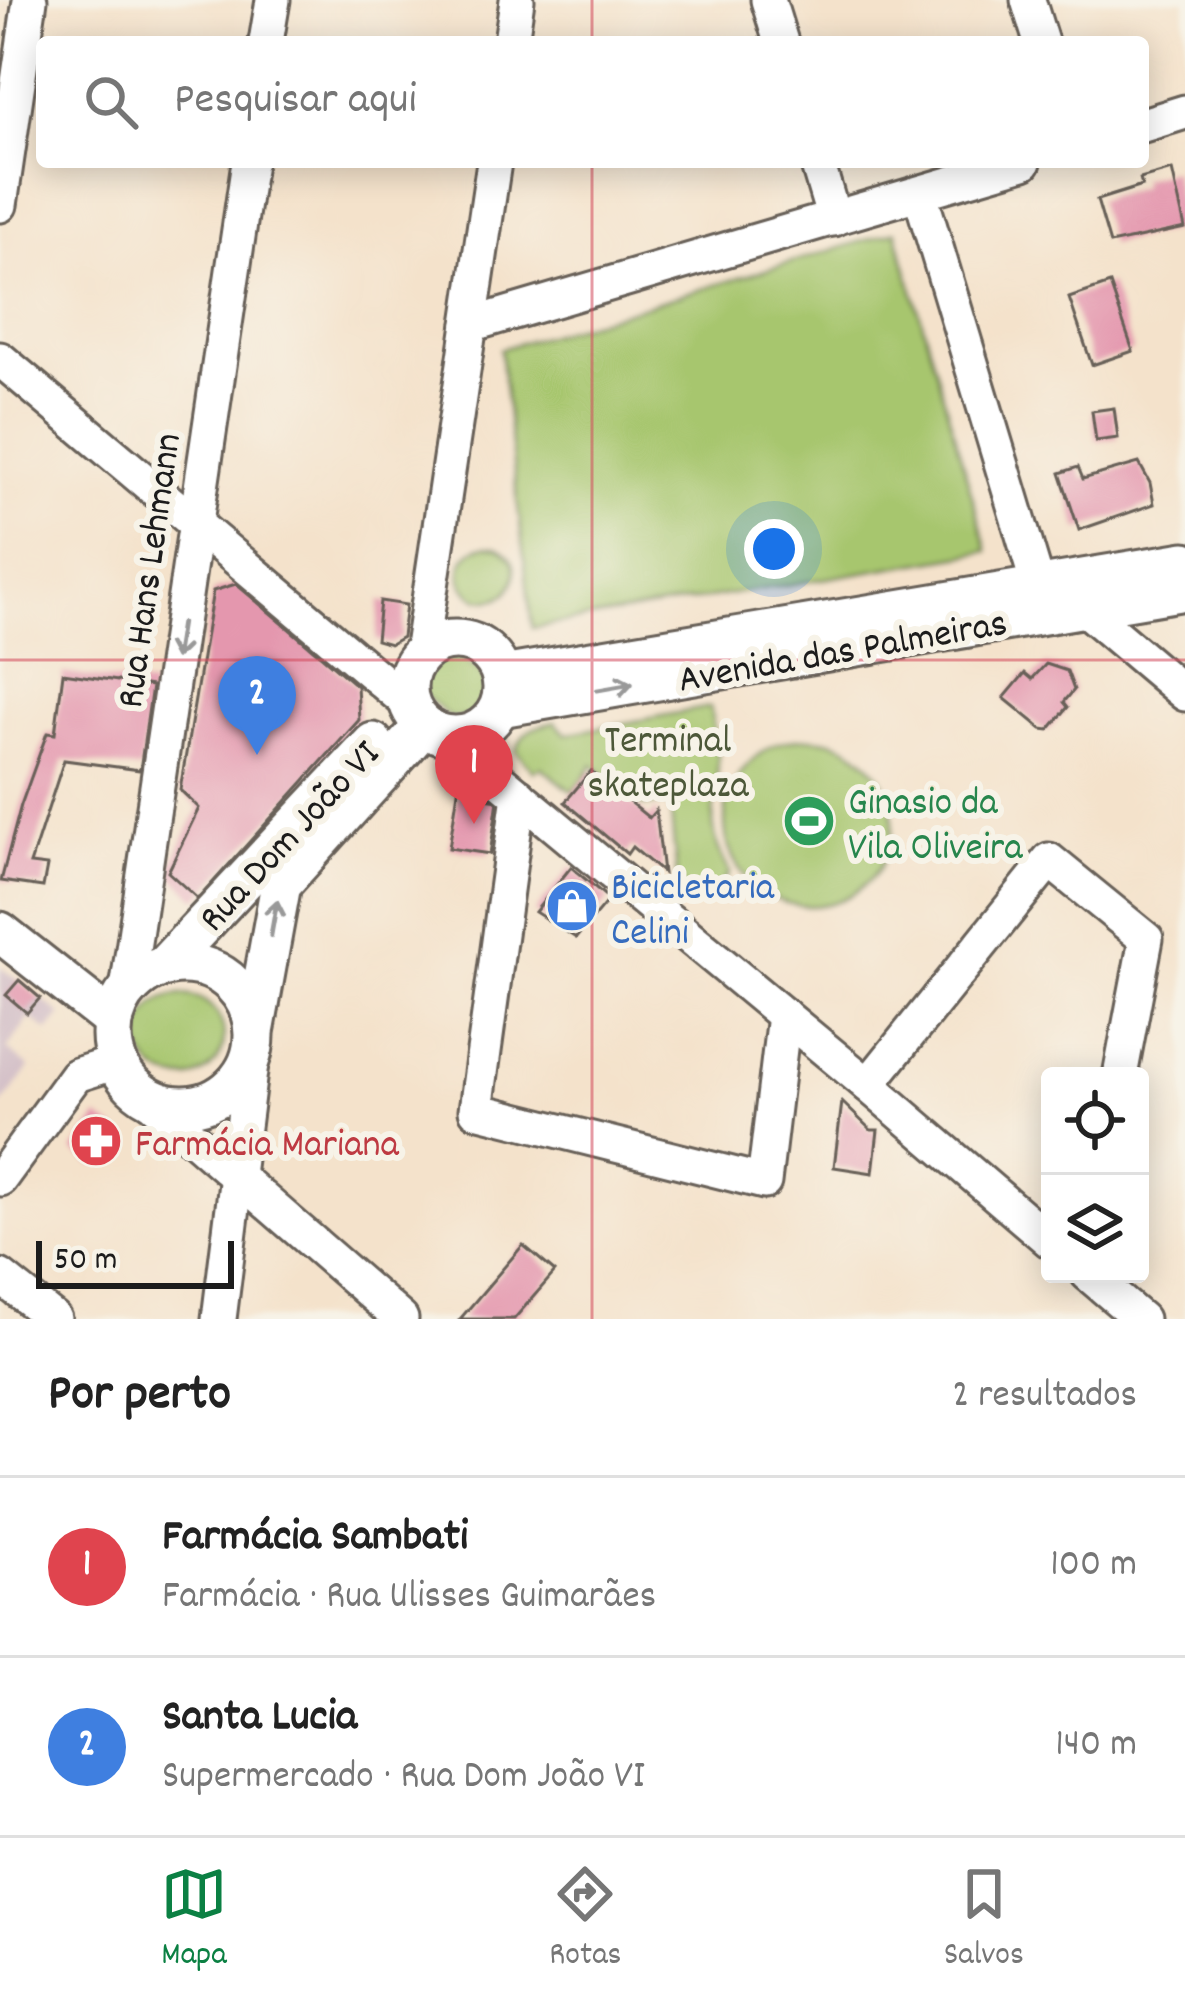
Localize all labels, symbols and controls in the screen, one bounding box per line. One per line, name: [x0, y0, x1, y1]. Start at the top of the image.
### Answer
search box: [36, 36, 1149, 168]
icon: search: [78, 69, 144, 135]
text: Pesquisar aqui: [174, 70, 417, 134]
street label: Rua Hans Lehmann: [106, 430, 199, 712]
your location: [744, 519, 804, 579]
street label: Avenida das Palmeiras: [674, 598, 1012, 710]
one-way arrow: [166, 621, 189, 660]
pin: 2: [218, 656, 296, 755]
one-way arrow: [595, 675, 634, 698]
park label: Terminal skateplaza: [588, 716, 749, 816]
pin: 1: [435, 725, 513, 824]
street label: Rua Dom João VI: [188, 730, 395, 947]
place label: Ginasio da Vila Oliveira: [848, 778, 1023, 878]
sports icon: Ginasio da Vila Oliveira: [781, 793, 837, 849]
place label: Bicicletaria Celini: [611, 863, 775, 963]
shop icon: Bicicletaria Celini: [544, 878, 600, 934]
one-way arrow: [264, 899, 287, 938]
map controls: [1041, 1067, 1149, 1283]
button: locate: [1041, 1067, 1149, 1175]
pharmacy icon: Farmácia Mariana: [68, 1113, 124, 1169]
place label: Farmácia Mariana: [135, 1120, 400, 1175]
button: layers: [1041, 1175, 1149, 1283]
scale bar: [36, 1235, 234, 1288]
text: 50 m: [54, 1238, 118, 1285]
text: Por perto: [48, 1361, 231, 1433]
text: 2 resultados: [952, 1370, 1137, 1425]
text: Farmácia Sambati: [162, 1507, 468, 1571]
text: 1: [83, 1539, 91, 1594]
text: 100 m: [1050, 1539, 1137, 1594]
text: Farmácia · Rua Ulisses Guimarães: [162, 1571, 656, 1626]
text: Santa Lucia: [162, 1687, 357, 1751]
text: 2: [78, 1719, 96, 1774]
text: 140 m: [1055, 1719, 1137, 1774]
text: Supermercado · Rua Dom João VI: [162, 1751, 645, 1806]
tab: Mapa: [161, 1861, 227, 1980]
tab: Rotas: [549, 1861, 622, 1980]
tab: Salvos: [944, 1861, 1024, 1980]

